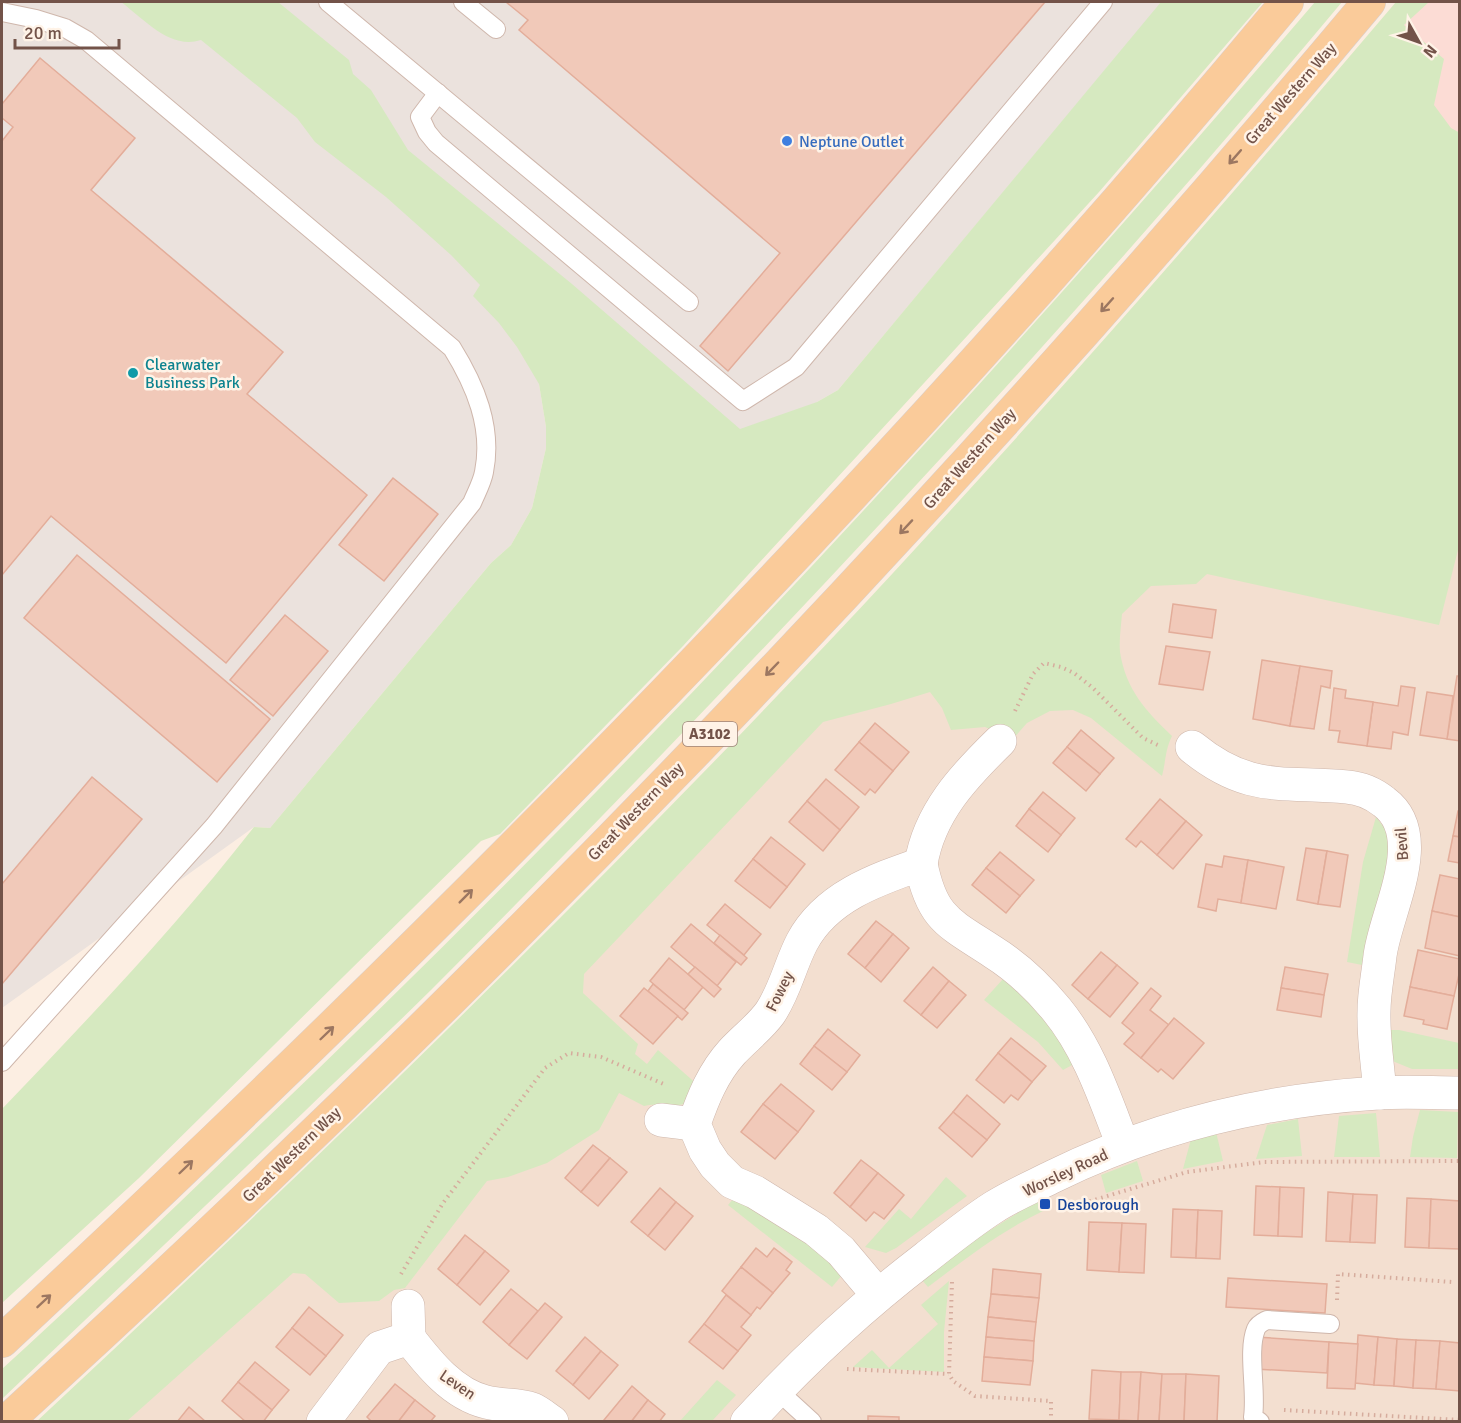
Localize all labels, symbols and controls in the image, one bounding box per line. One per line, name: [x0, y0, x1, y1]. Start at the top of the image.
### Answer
scale bar: [15, 12, 118, 50]
north arrow: [1389, 12, 1449, 72]
text: 20 m: [24, 22, 62, 44]
street label: Great Western Way: [1241, 38, 1341, 149]
text: N: [1418, 40, 1441, 62]
place label: Neptune Outlet: [799, 132, 904, 152]
marker: Neptune Outlet: [780, 134, 794, 148]
one-way arrow: [1228, 150, 1242, 165]
one-way arrow: [1100, 297, 1114, 312]
place label: Clearwater Business Park: [145, 355, 240, 393]
marker: Clearwater Business Park: [126, 366, 140, 380]
street label: Great Western Way: [919, 404, 1021, 513]
one-way arrow: [899, 520, 913, 535]
one-way arrow: [765, 662, 780, 677]
road number: A3102: [683, 722, 737, 746]
street label: Great Western Way: [584, 758, 688, 865]
street label: Bevil: [1391, 826, 1413, 861]
one-way arrow: [458, 888, 473, 903]
street label: Fowey: [762, 967, 798, 1015]
one-way arrow: [319, 1026, 334, 1040]
street label: Great Western Way: [238, 1102, 345, 1207]
street label: Worsley Road: [1020, 1144, 1111, 1201]
one-way arrow: [179, 1160, 194, 1175]
place label: Desborough: [1057, 1195, 1139, 1215]
marker: Desborough: [1038, 1197, 1052, 1211]
one-way arrow: [37, 1294, 52, 1308]
street label: Leven: [435, 1365, 479, 1404]

